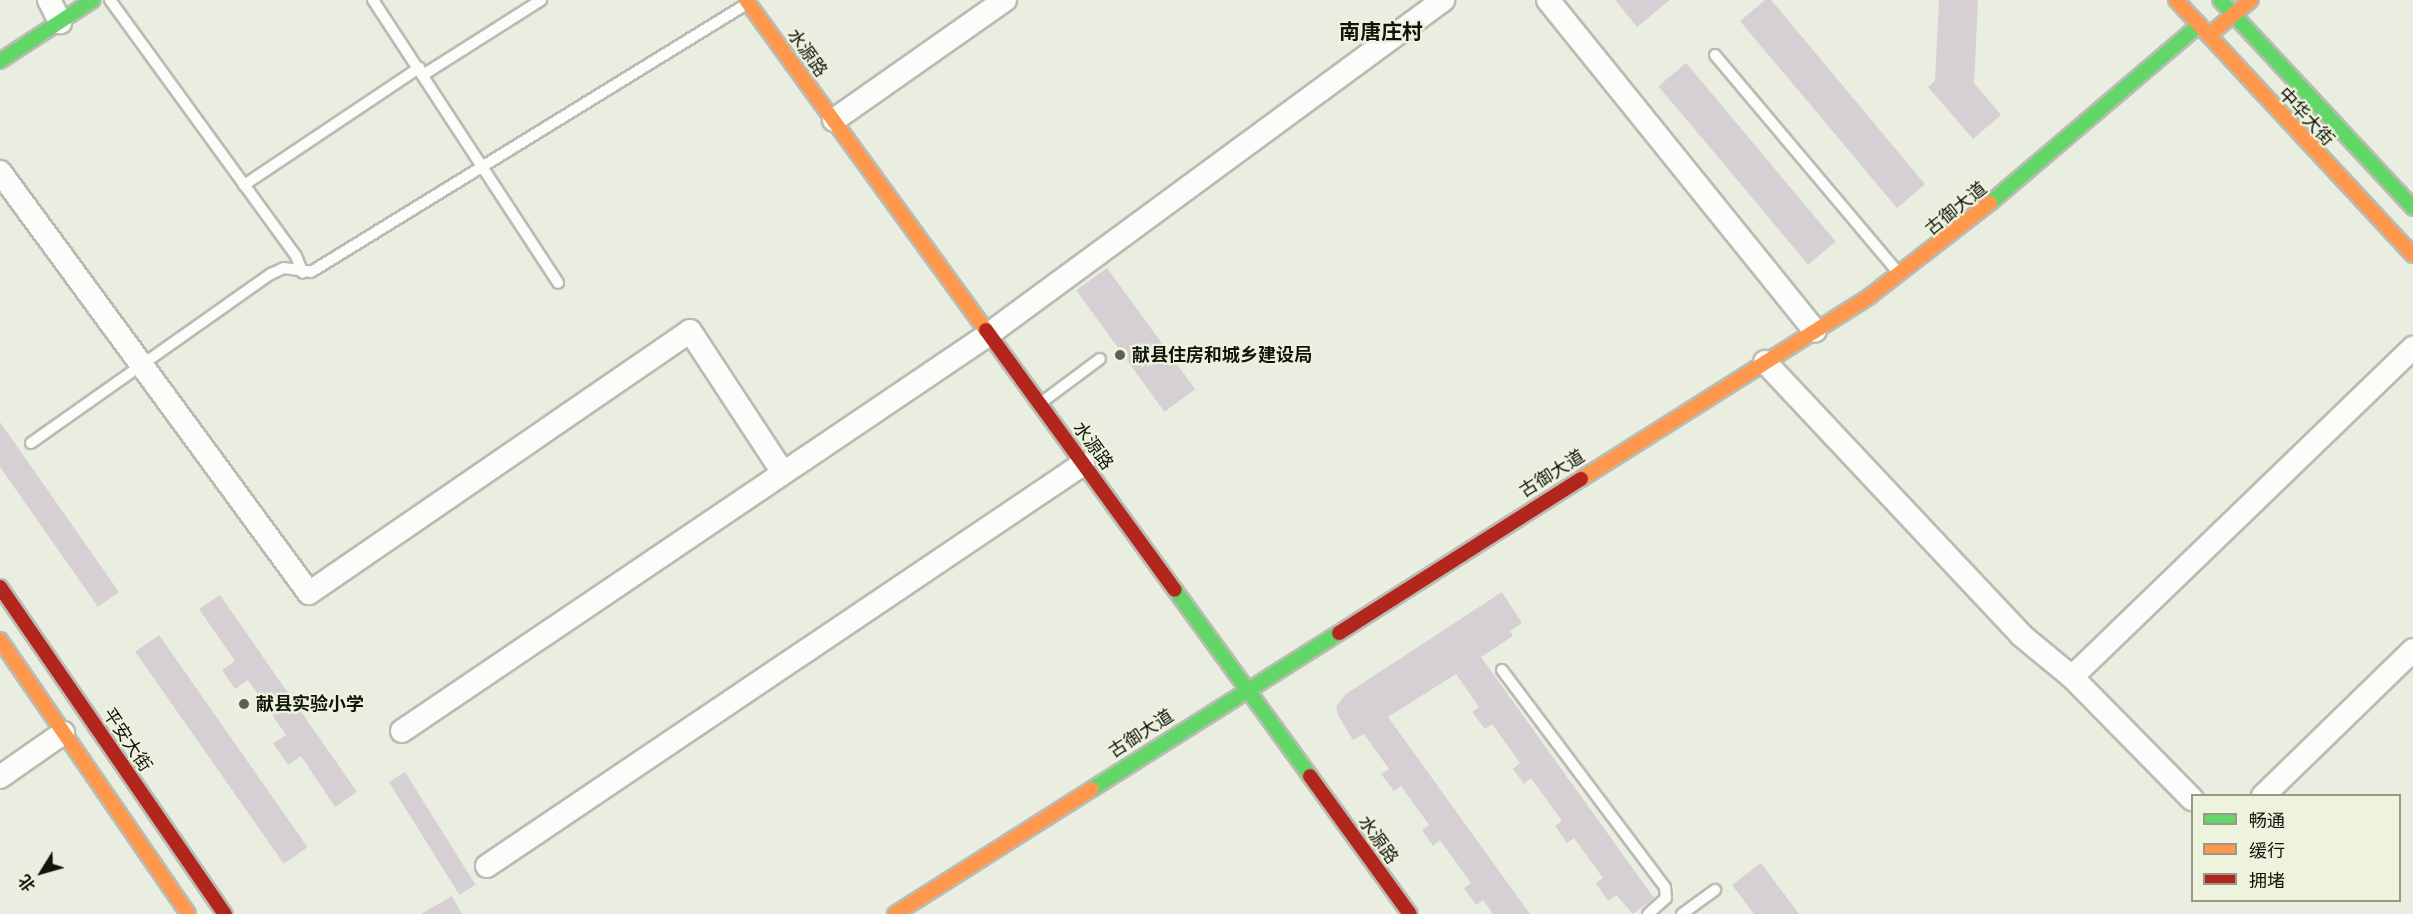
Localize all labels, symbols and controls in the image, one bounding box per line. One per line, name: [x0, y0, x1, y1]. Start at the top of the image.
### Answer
district label: 南唐庄村: [1339, 19, 1423, 45]
street label: 水源路: [782, 25, 832, 81]
street label: 中华大街: [2274, 83, 2338, 151]
street label: 古御大道: [1921, 178, 1991, 240]
place label: 献县住房和城乡建设局: [1132, 344, 1312, 366]
marker: 献县住房和城乡建设局: [1113, 348, 1127, 362]
street label: 水源路: [1068, 418, 1118, 474]
street label: 古御大道: [1516, 446, 1588, 502]
place label: 献县实验小学: [256, 693, 364, 715]
marker: 献县实验小学: [237, 697, 251, 711]
street label: 平安大街: [98, 704, 156, 776]
street label: 古御大道: [1105, 705, 1177, 763]
legend: [2191, 794, 2401, 902]
text: 畅通: [2249, 810, 2285, 832]
street label: 水源路: [1353, 812, 1403, 868]
text: 缓行: [2249, 840, 2285, 862]
north arrow: [12, 842, 72, 902]
text: 拥堵: [2249, 870, 2285, 892]
text: 北: [15, 871, 40, 895]

